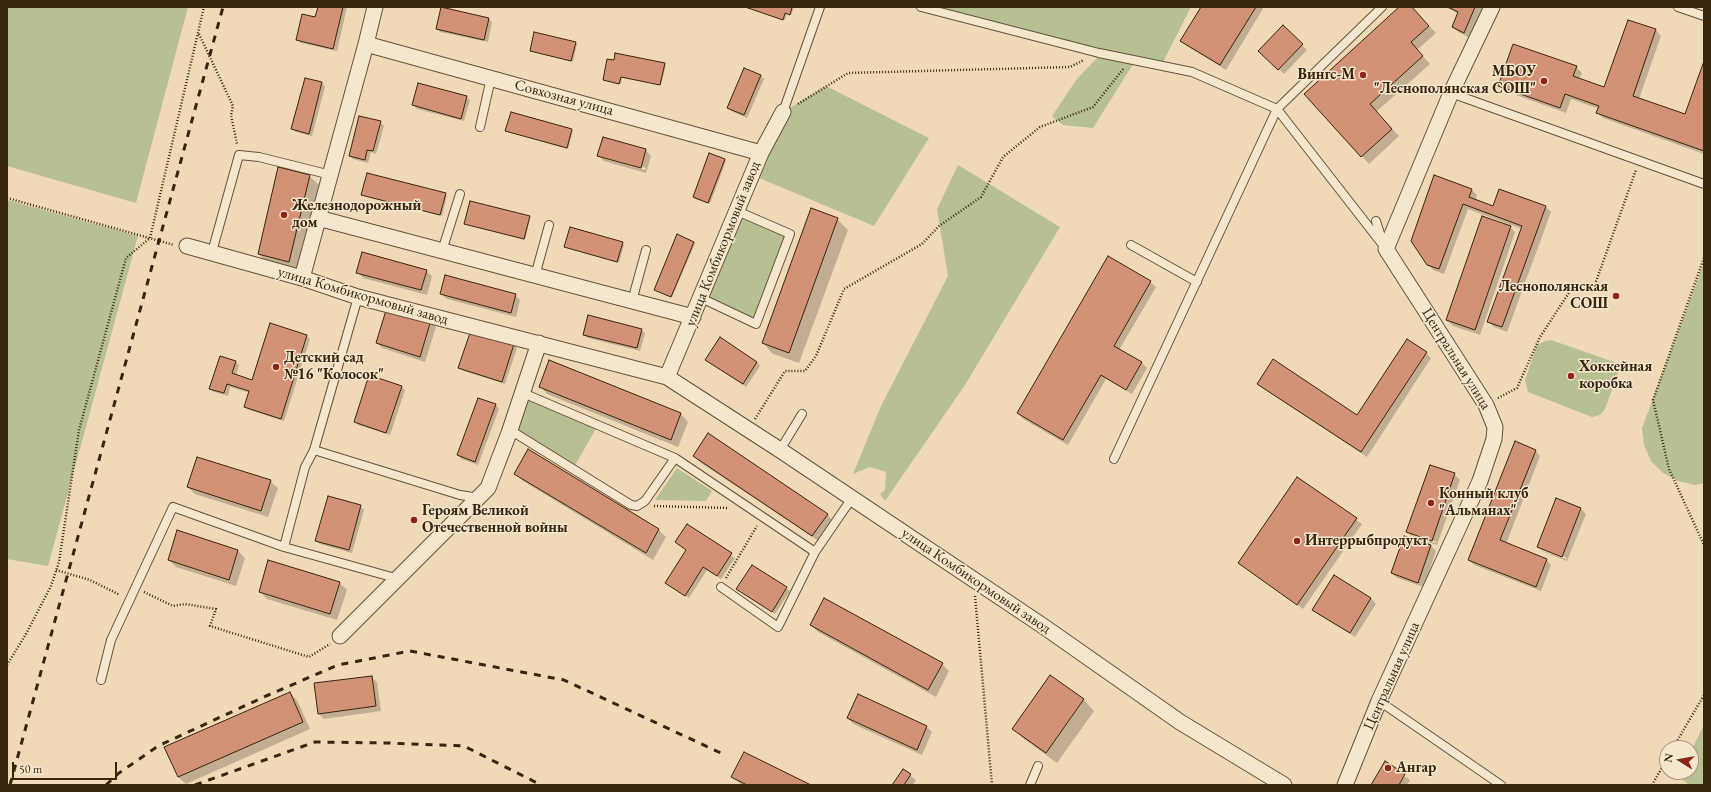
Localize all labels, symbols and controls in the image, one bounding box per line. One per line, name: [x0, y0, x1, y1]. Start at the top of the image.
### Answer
place label: МБОУ "Леснополянская СОШ": [1374, 63, 1536, 98]
place label: Вингс-М: [1298, 66, 1355, 84]
marker: Вингс-М: [1358, 70, 1368, 80]
street label: Совхозная улица: [513, 76, 615, 120]
marker: МБОУ "Леснополянская СОШ": [1539, 76, 1549, 86]
street label: улица Комбикормовый завод: [682, 159, 764, 329]
place label: Железнодорожный дом: [292, 197, 421, 232]
marker: Железнодорожный дом: [279, 210, 289, 220]
street label: улица Комбикормовый завод: [276, 263, 450, 329]
place label: Леснополянская СОШ: [1499, 278, 1608, 313]
marker: Леснополянская СОШ: [1611, 291, 1621, 301]
street label: Центральная улица: [1417, 305, 1495, 413]
place label: Детский сад №16 "Колосок": [284, 349, 384, 384]
place label: Хоккейная коробка: [1579, 358, 1652, 393]
marker: Детский сад №16 "Колосок": [271, 362, 281, 372]
marker: Хоккейная коробка: [1566, 371, 1576, 381]
place label: Конный клуб "Альманах": [1439, 485, 1529, 520]
marker: Конный клуб "Альманах": [1426, 498, 1436, 508]
place label: Героям Великой Отечественной войны: [422, 502, 568, 537]
marker: Героям Великой Отечественной войны: [409, 515, 419, 525]
street label: улица Комбикормовый завод: [898, 524, 1054, 638]
place label: Интеррыбпродукт: [1305, 532, 1428, 550]
marker: Интеррыбпродукт: [1292, 536, 1302, 546]
street label: Центральная улица: [1360, 619, 1424, 733]
north arrow: [1659, 740, 1699, 780]
text: N: [1660, 752, 1676, 764]
scale bar: [14, 754, 119, 780]
place label: Ангар: [1396, 759, 1436, 777]
text: 50 m: [19, 761, 42, 777]
marker: Ангар: [1383, 763, 1393, 773]

